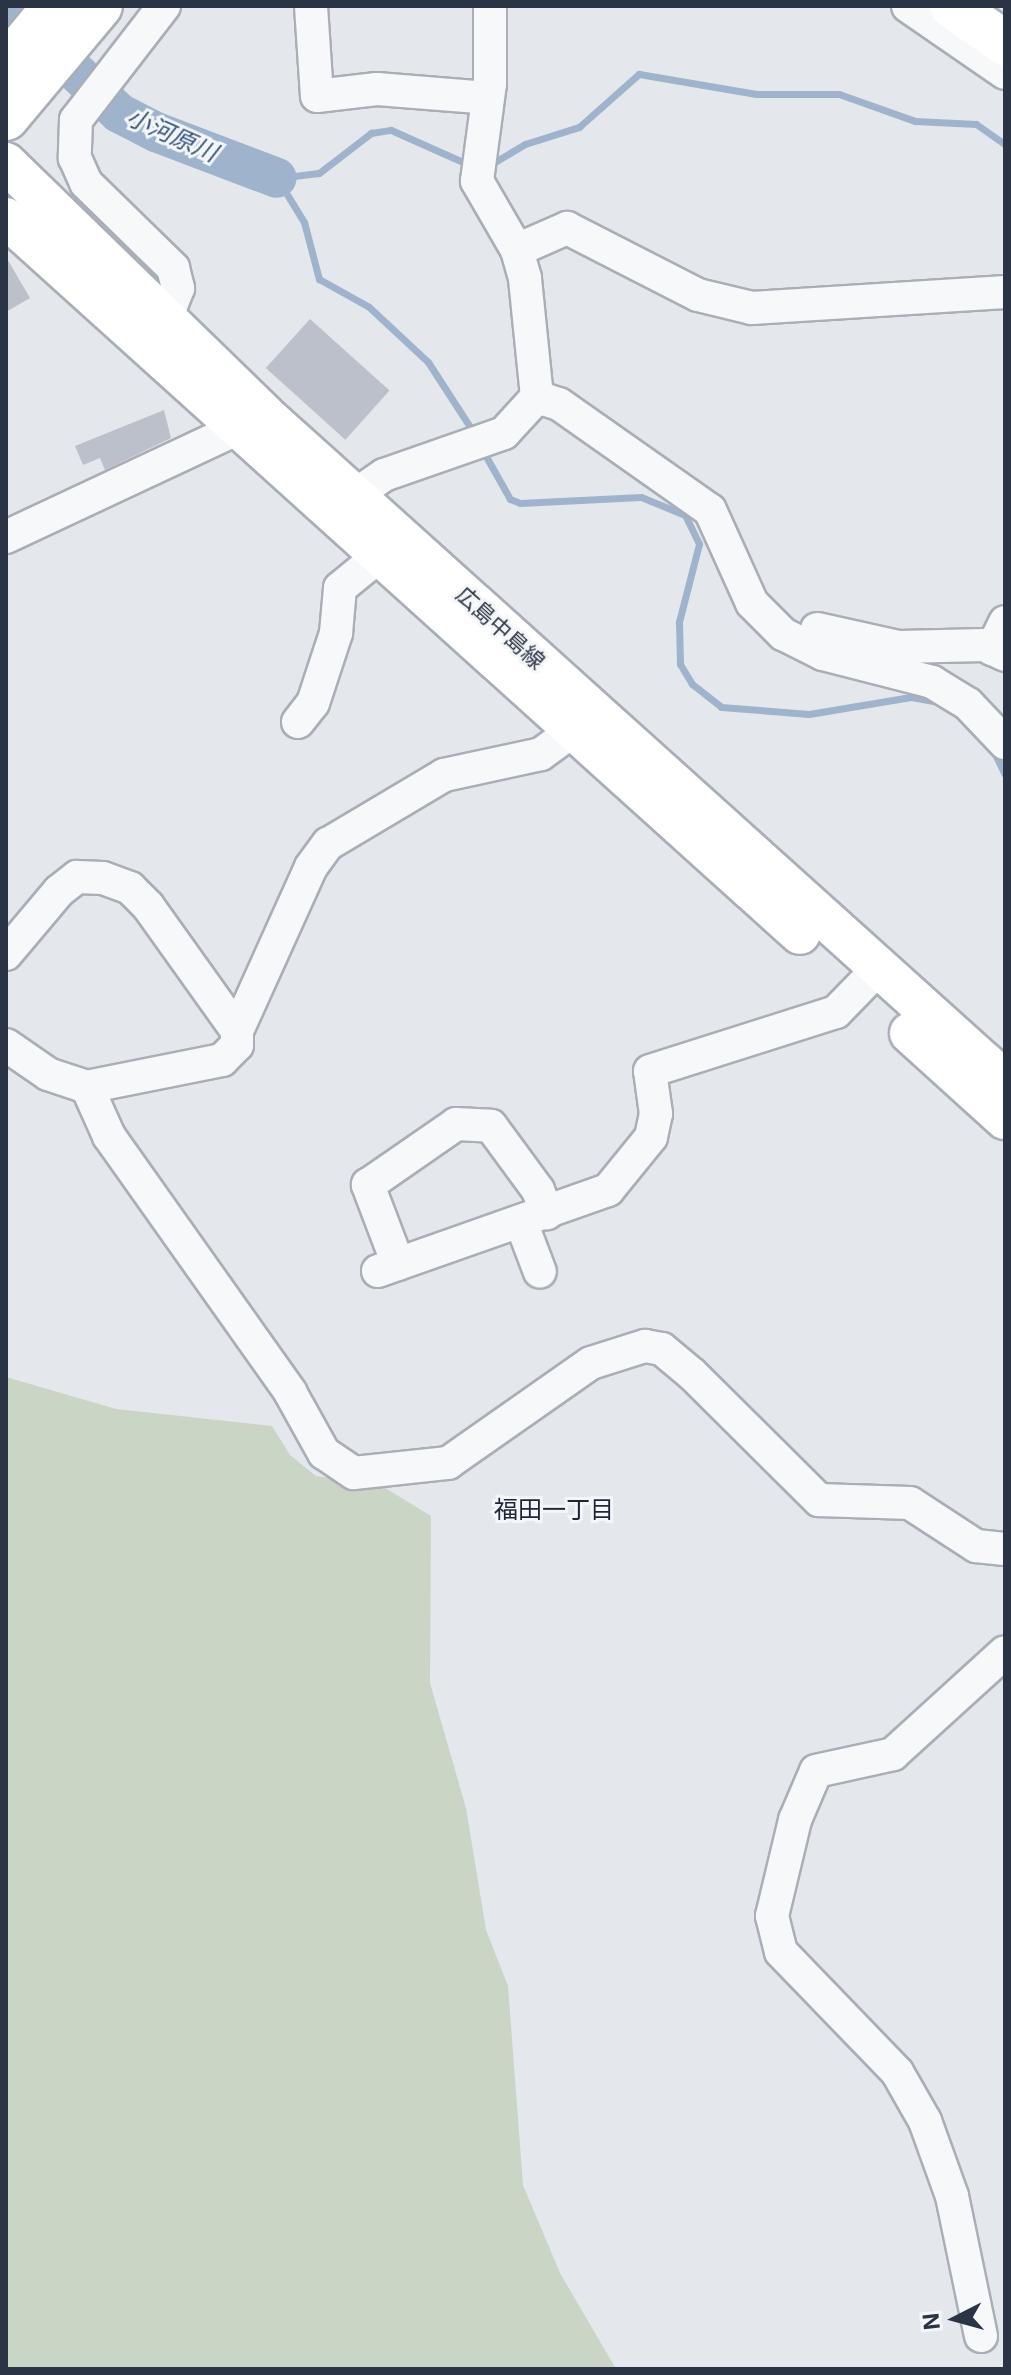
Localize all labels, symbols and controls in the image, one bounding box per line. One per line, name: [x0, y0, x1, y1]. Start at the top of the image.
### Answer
water label: 小河原川: [122, 102, 222, 168]
street label: 広島中島線: [450, 581, 550, 675]
district label: 福田一丁目: [494, 1496, 614, 1524]
north arrow: [915, 2279, 995, 2359]
text: N: [917, 2312, 945, 2331]

